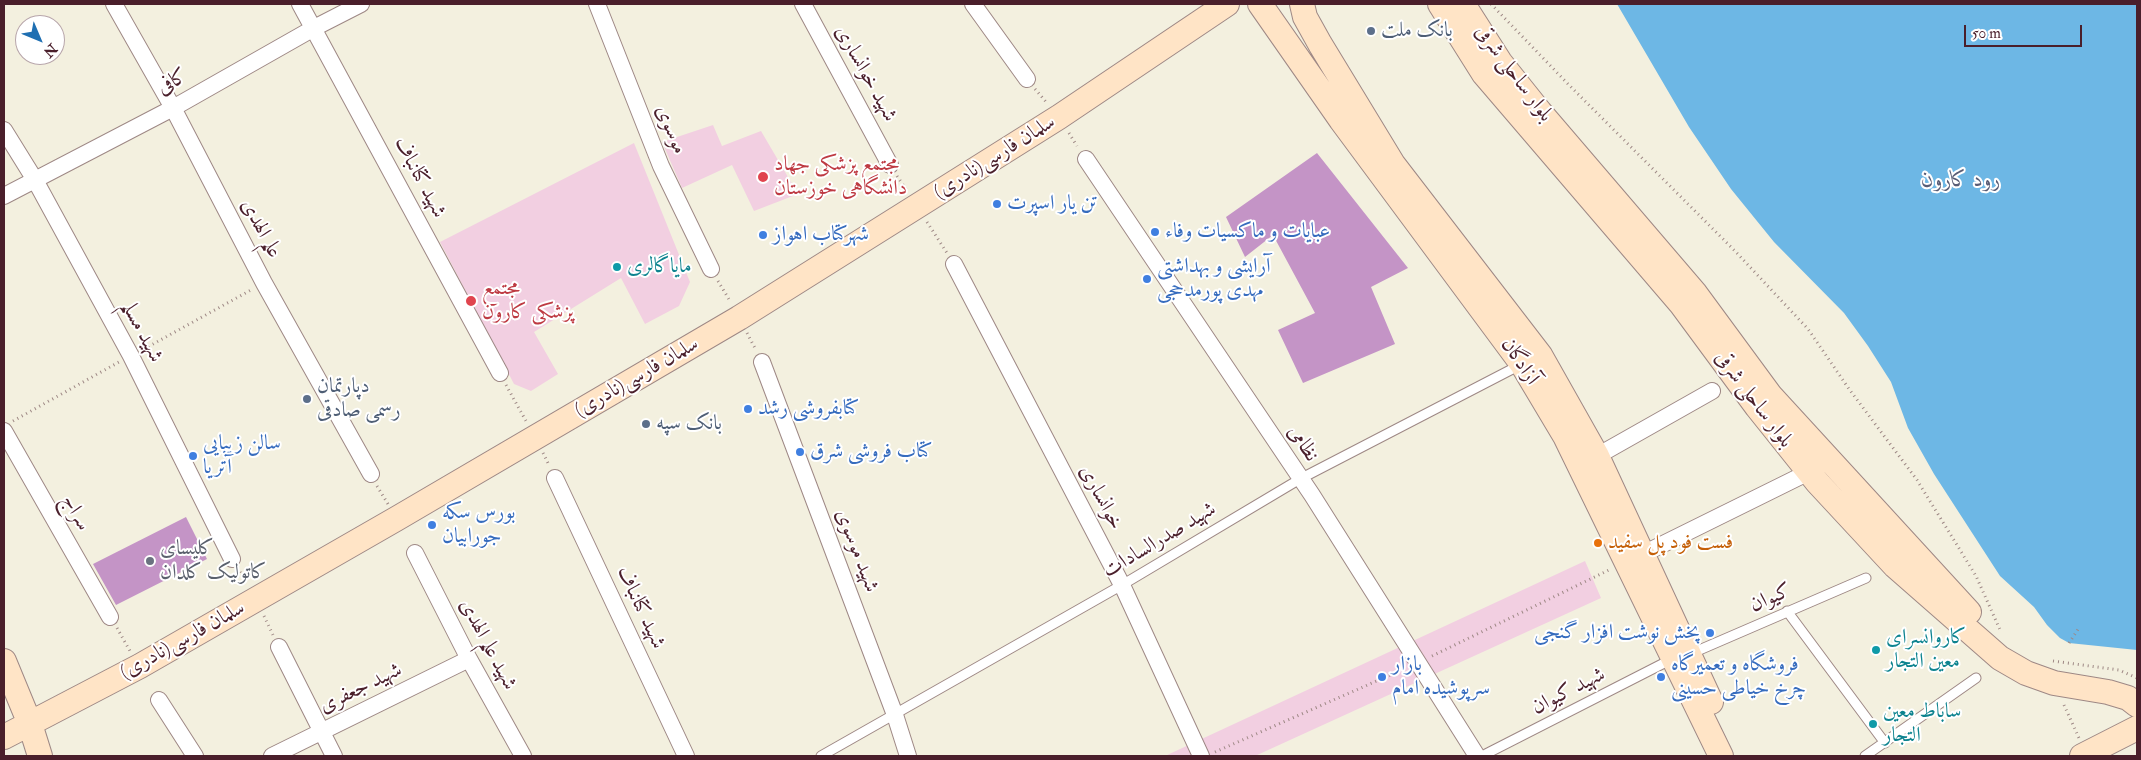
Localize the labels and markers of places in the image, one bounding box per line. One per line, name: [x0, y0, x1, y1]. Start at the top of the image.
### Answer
place label: بانک ملت: [1381, 18, 1453, 44]
marker: بانک ملت: [1365, 25, 1377, 37]
place label: مجتمع پزشکی جهاد دانشگاهی خوزستان: [774, 152, 907, 202]
marker: مجتمع پزشکی جهاد دانشگاهی خوزستان: [756, 170, 770, 184]
place label: تن یار اسپرت: [1007, 191, 1098, 217]
marker: تن یار اسپرت: [991, 198, 1003, 210]
place label: عبایات و ماکسیات وفاء: [1165, 219, 1330, 245]
place label: شهرکتاب اهواز: [773, 222, 869, 248]
marker: عبایات و ماکسیات وفاء: [1149, 226, 1161, 238]
marker: شهرکتاب اهواز: [757, 229, 769, 241]
place label: مایاگالری: [627, 254, 692, 280]
place label: آرایشی و بهداشتی مهدی پورمدحجی: [1157, 254, 1271, 304]
marker: مایاگالری: [611, 261, 623, 273]
marker: آرایشی و بهداشتی مهدی پورمدحجی: [1141, 273, 1153, 285]
place label: مجتمع پزشکی کارون: [482, 276, 574, 326]
marker: مجتمع پزشکی کارون: [464, 294, 478, 308]
place label: دپارتمان رسمی صادقی: [317, 374, 401, 424]
marker: دپارتمان رسمی صادقی: [301, 393, 313, 405]
place label: کتابفروشی رشد: [758, 396, 859, 422]
marker: کتابفروشی رشد: [742, 403, 754, 415]
place label: بانک سپه: [656, 411, 722, 437]
marker: بانک سپه: [640, 418, 652, 430]
place label: سالن زیبایی آتریا: [203, 431, 281, 481]
place label: کتاب فروشی شرق: [810, 439, 933, 465]
marker: کتاب فروشی شرق: [794, 446, 806, 458]
marker: سالن زیبایی آتریا: [187, 450, 199, 462]
place label: بورس سکه جورابیان: [442, 500, 516, 550]
marker: بورس سکه جورابیان: [426, 519, 438, 531]
place label: فست فود پل سفید: [1608, 530, 1733, 556]
place label: کلیسای کاتولیک کلدان: [160, 536, 267, 586]
marker: فست فود پل سفید: [1592, 537, 1604, 549]
marker: کلیسای کاتولیک کلدان: [144, 555, 156, 567]
place label: پخش نوشت افزار گنجی: [1534, 620, 1700, 646]
place label: کاروانسرای معین التجار: [1886, 625, 1967, 675]
marker: پخش نوشت افزار گنجی: [1704, 627, 1716, 639]
marker: کاروانسرای معین التجار: [1870, 644, 1882, 656]
place label: بازار سرپوشیده امام: [1392, 652, 1490, 702]
place label: فروشگاه و تعمیرگاه چرخ خیاطی حسینی: [1671, 652, 1806, 702]
marker: بازار سرپوشیده امام: [1376, 671, 1388, 683]
marker: فروشگاه و تعمیرگاه چرخ خیاطی حسینی: [1655, 671, 1667, 683]
place label: ساباط معین التجار: [1883, 699, 1961, 749]
marker: ساباط معین التجار: [1867, 718, 1879, 730]

